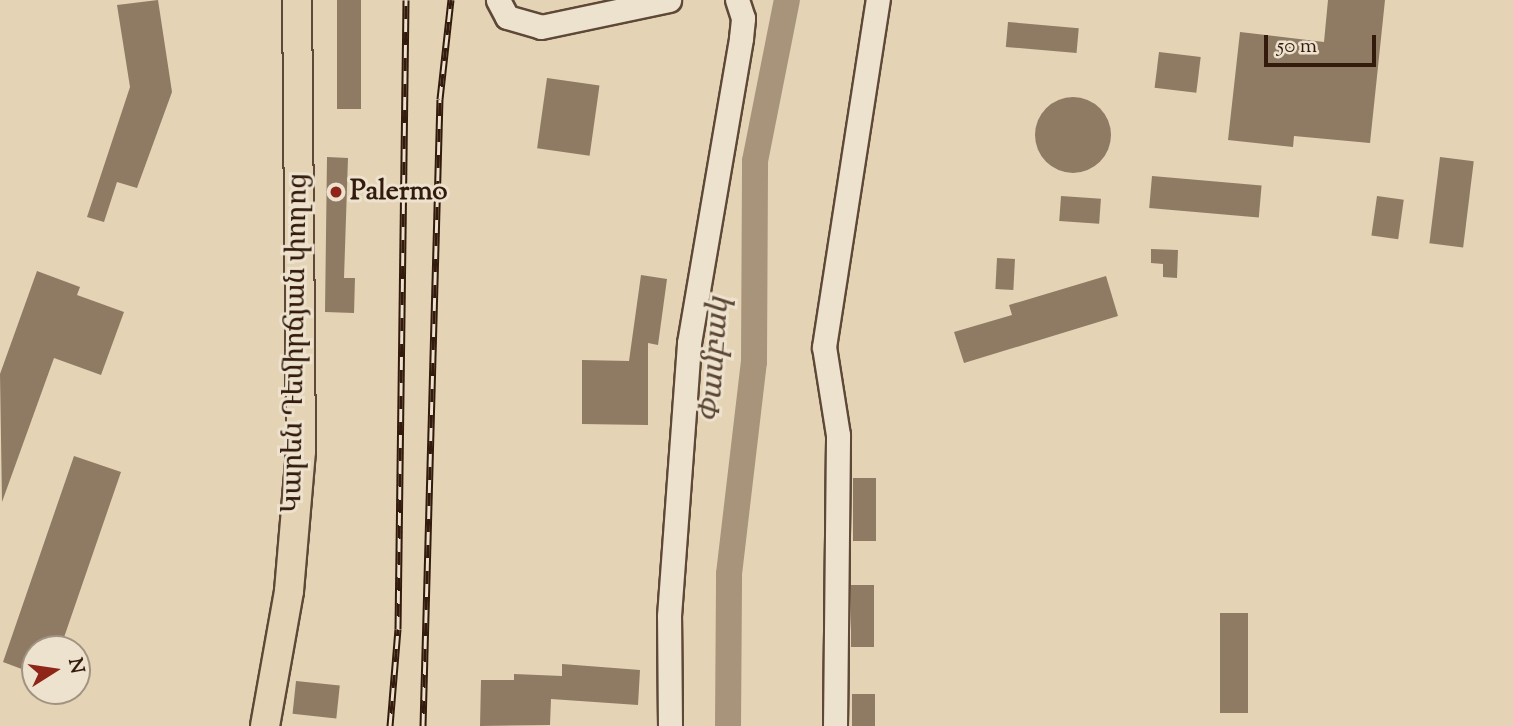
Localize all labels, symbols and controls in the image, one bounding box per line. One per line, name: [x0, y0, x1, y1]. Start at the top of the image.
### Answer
scale bar: [1268, 21, 1380, 65]
text: 50 m: [1277, 32, 1317, 62]
street label: Կարեն Դեմիրճյան փողոց: [276, 173, 316, 513]
place label: Palermo: [350, 175, 448, 209]
marker: Palermo: [328, 184, 344, 200]
water label: Փամբակ: [694, 296, 738, 424]
north arrow: [21, 635, 91, 705]
text: N: [60, 656, 90, 676]

